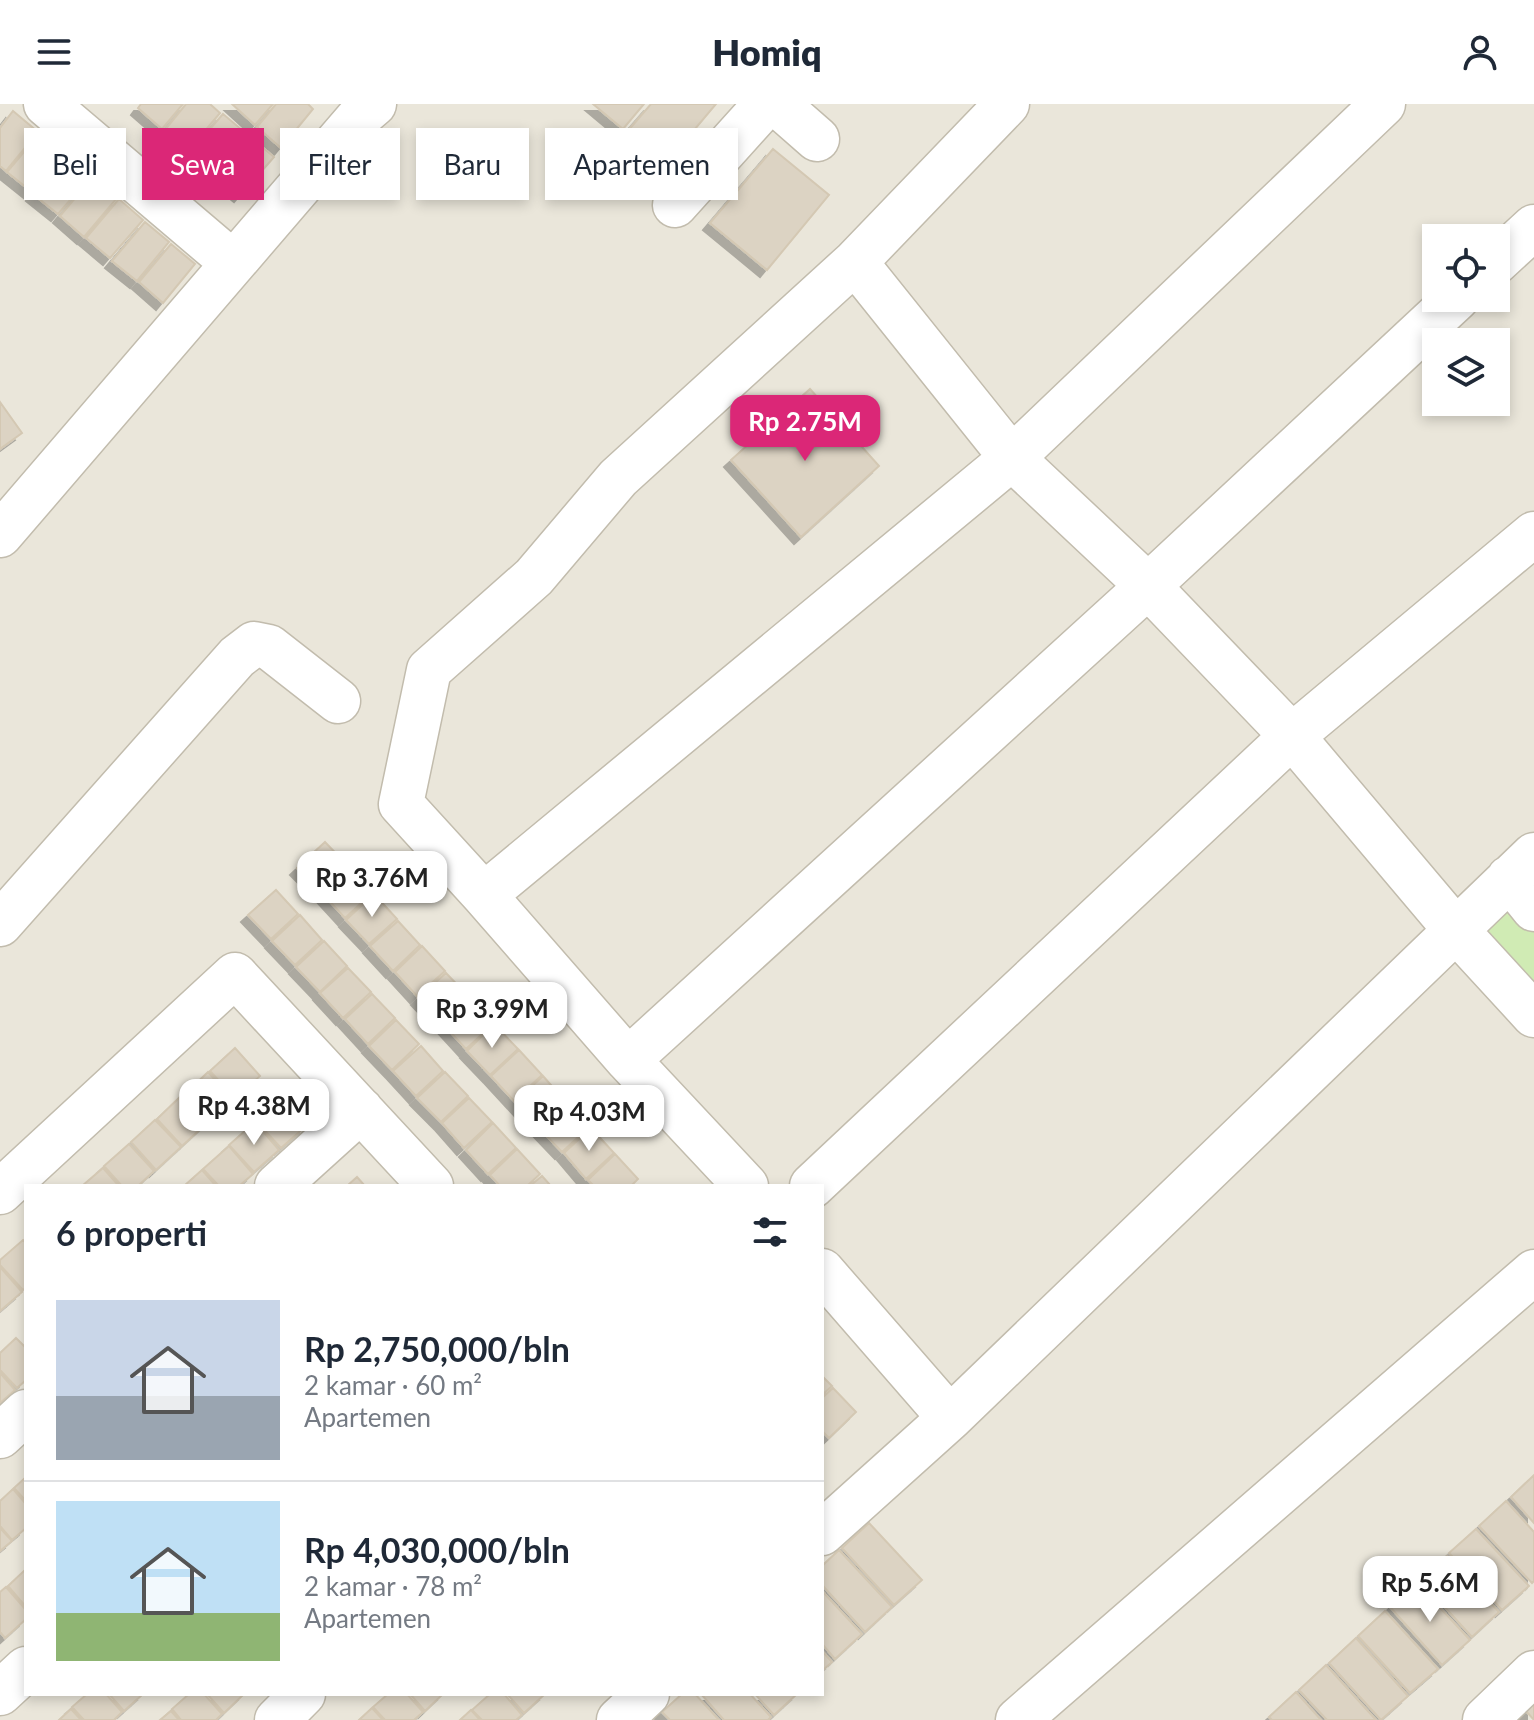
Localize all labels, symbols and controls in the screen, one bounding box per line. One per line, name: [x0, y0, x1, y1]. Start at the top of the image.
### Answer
icon: menu: [32, 30, 76, 74]
text: Homiq: [712, 30, 822, 74]
icon: person: [1458, 30, 1502, 74]
chip: Beli: [24, 128, 126, 200]
chip: Sewa: [142, 128, 264, 200]
chip: Filter: [280, 128, 400, 200]
chip: Baru: [416, 128, 529, 200]
chip: Apartemen: [545, 128, 738, 200]
map controls: [1422, 224, 1510, 416]
button: locate: [1422, 224, 1510, 312]
button: layers: [1422, 328, 1510, 416]
pin: Rp 2.75M: [722, 395, 888, 463]
text: Rp 2.75M: [748, 405, 862, 437]
pin: Rp 3.76M: [289, 851, 455, 919]
text: Rp 3.76M: [315, 861, 429, 893]
pin: Rp 3.99M: [409, 982, 575, 1050]
text: Rp 3.99M: [435, 992, 549, 1024]
pin: Rp 4.38M: [171, 1079, 337, 1147]
pin: Rp 4.03M: [506, 1085, 672, 1153]
text: Rp 4.38M: [197, 1089, 311, 1121]
text: Rp 4.03M: [532, 1095, 646, 1127]
icon: filters: [748, 1210, 792, 1254]
text: 6 properti: [56, 1212, 207, 1253]
text: Rp 2,750,000/bln: [304, 1328, 570, 1369]
icon: home: [120, 1332, 216, 1428]
text: 2 kamar · 60 m²: [304, 1369, 482, 1401]
text: Apartemen: [304, 1401, 431, 1433]
text: Rp 4,030,000/bln: [304, 1529, 570, 1570]
icon: home: [120, 1533, 216, 1629]
pin: Rp 5.6M: [1356, 1556, 1504, 1624]
text: Rp 5.6M: [1381, 1566, 1479, 1598]
text: 2 kamar · 78 m²: [304, 1570, 482, 1602]
text: Apartemen: [304, 1602, 431, 1634]

